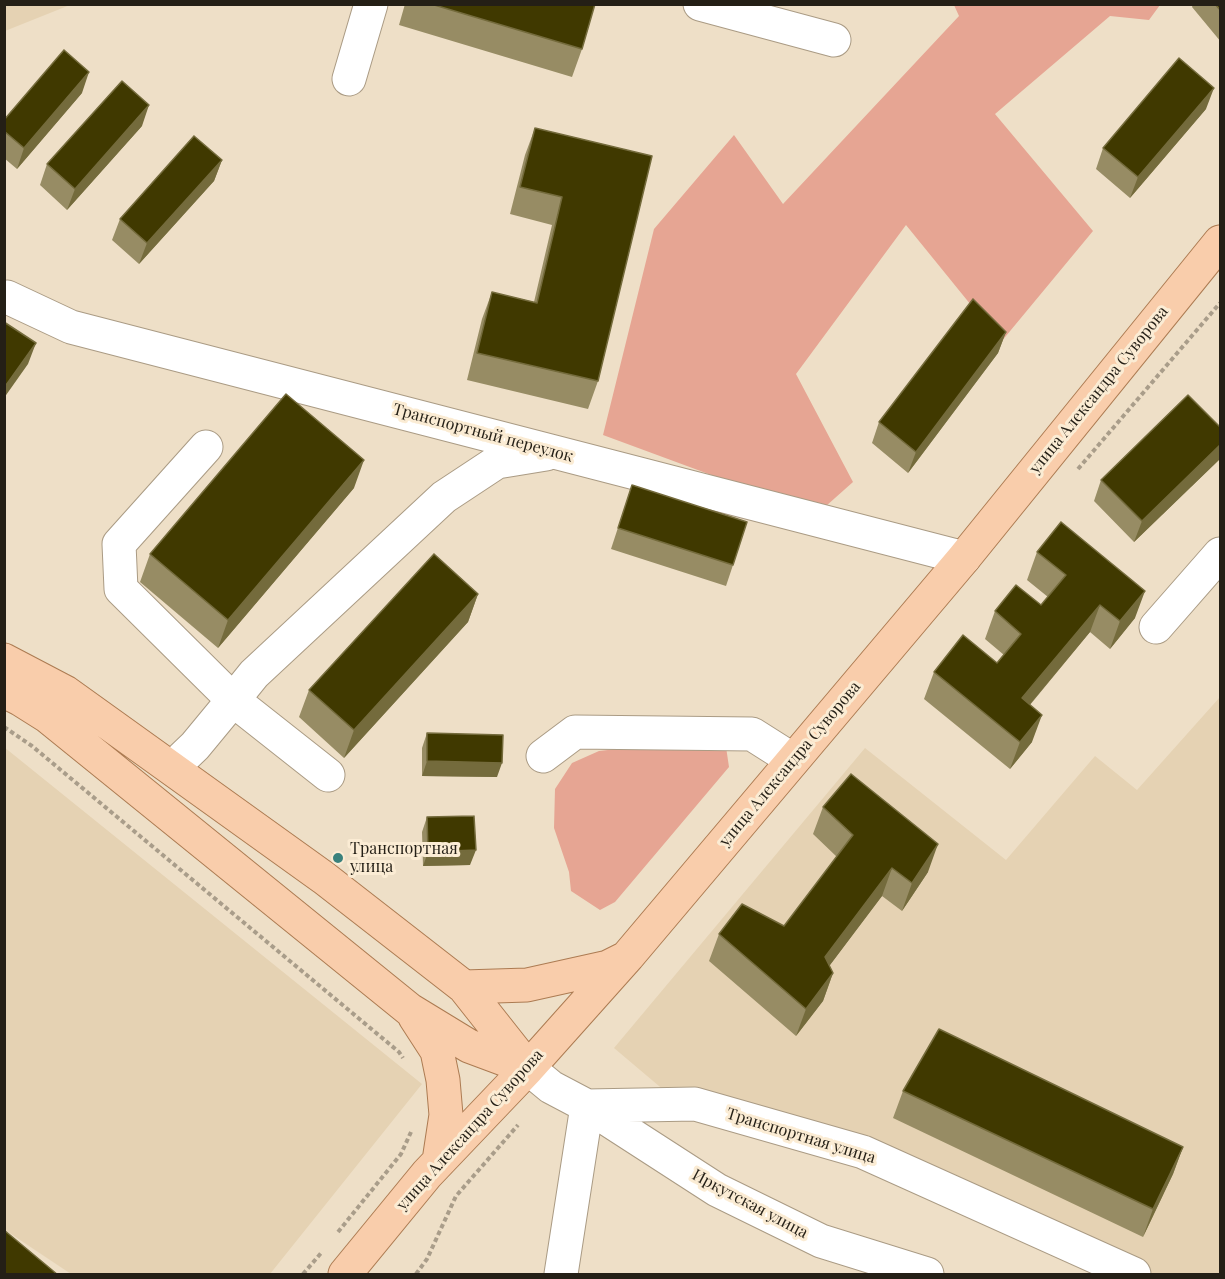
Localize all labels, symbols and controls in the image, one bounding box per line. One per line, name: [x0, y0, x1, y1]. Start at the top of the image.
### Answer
street label: улица Александра Суворова: [1026, 302, 1172, 478]
street label: Транспортный переулок: [391, 400, 575, 466]
street label: улица Александра Суворова: [715, 677, 865, 851]
place label: Транспортная улица: [350, 839, 458, 877]
marker: Транспортная улица: [331, 851, 345, 865]
street label: улица Александра Суворова: [393, 1046, 547, 1214]
street label: Транспортная улица: [724, 1104, 878, 1168]
street label: Иркутская улица: [689, 1165, 811, 1243]

